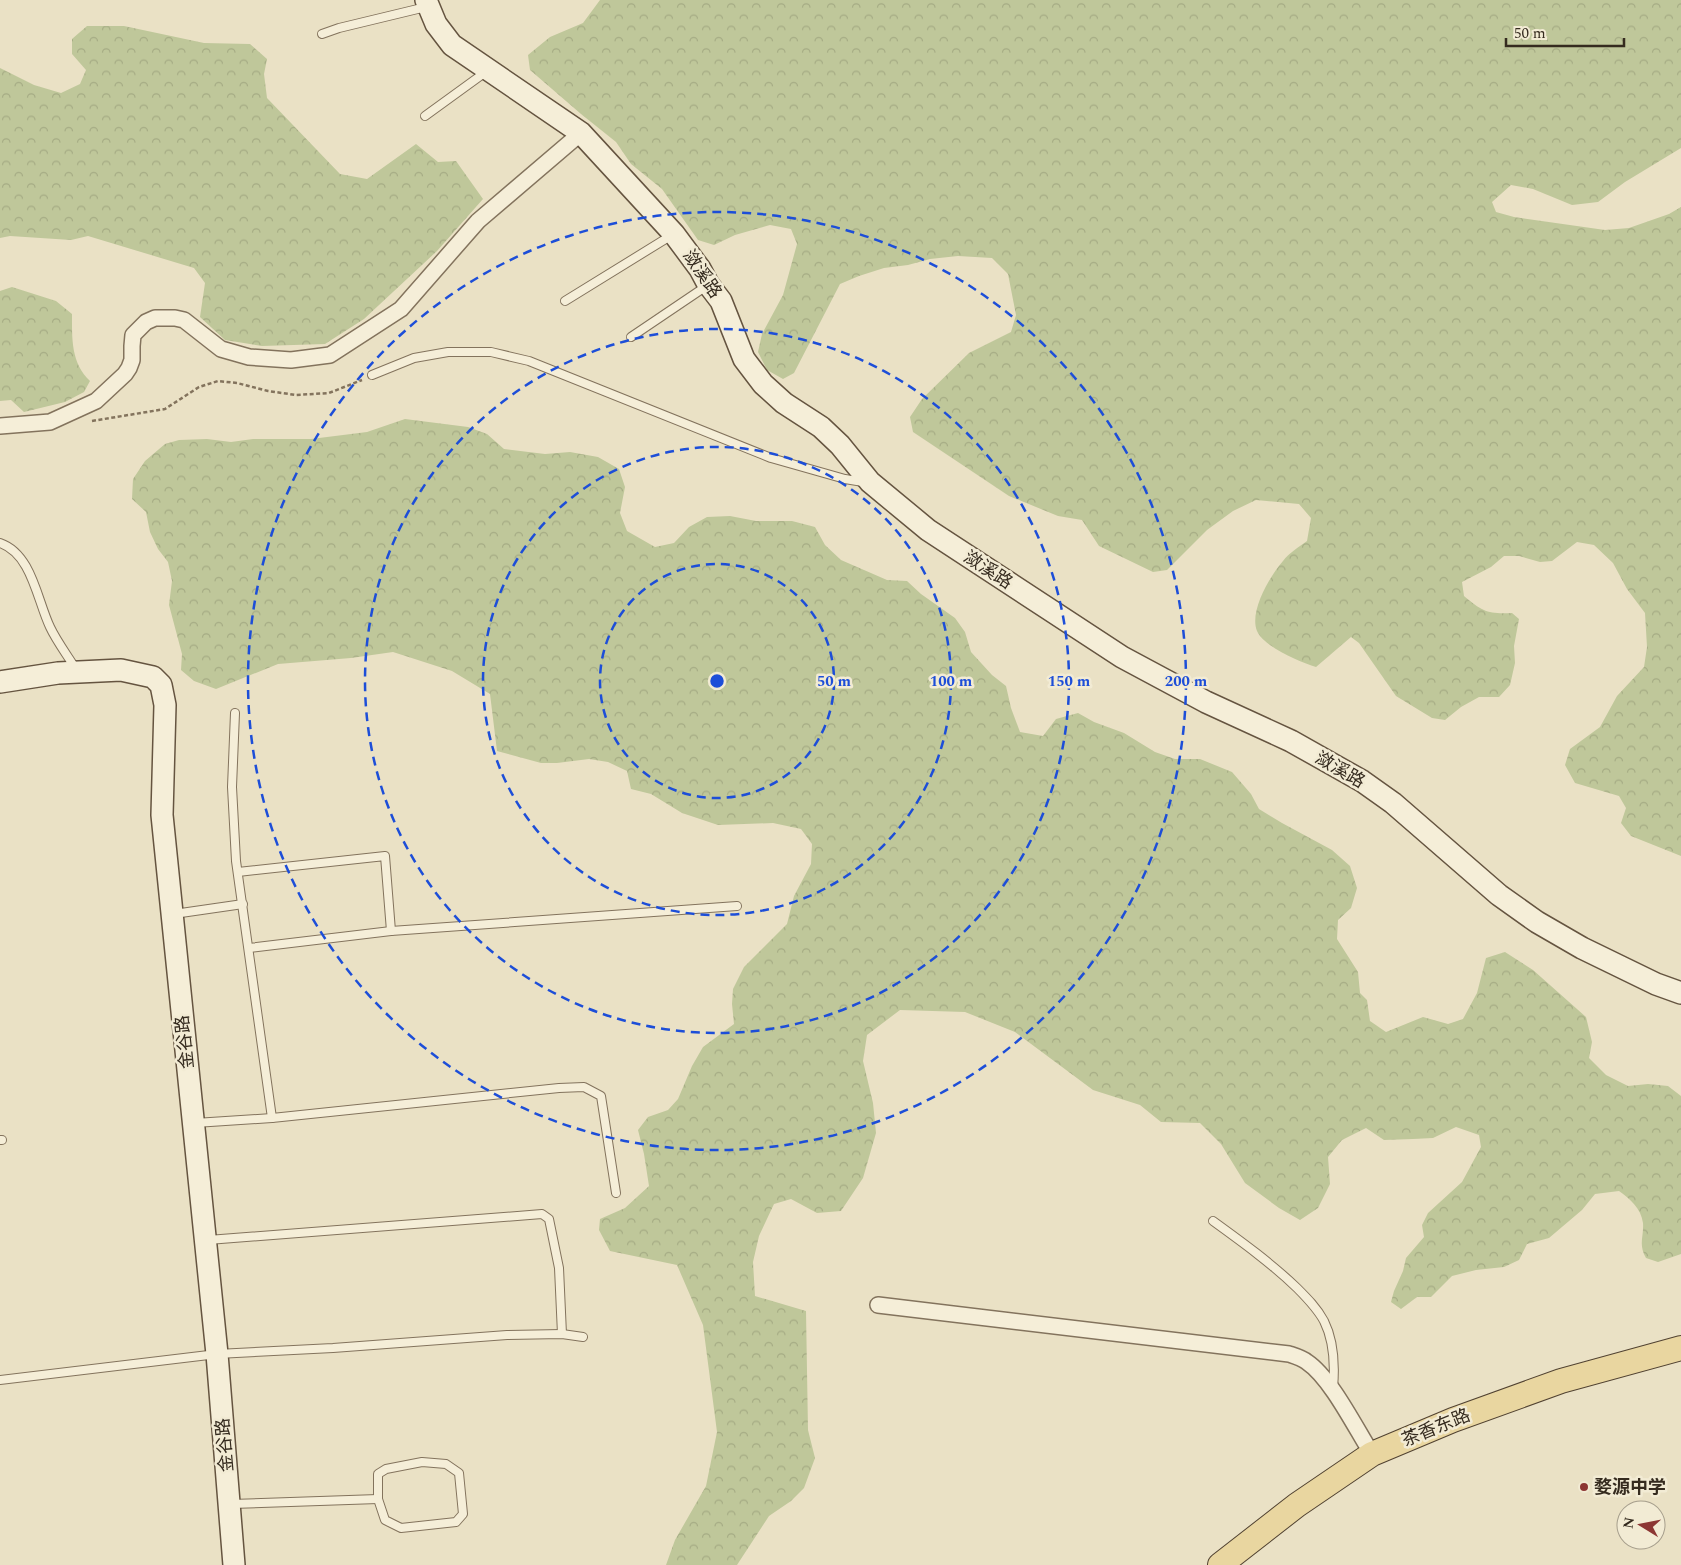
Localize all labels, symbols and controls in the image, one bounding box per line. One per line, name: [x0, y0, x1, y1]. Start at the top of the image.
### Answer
scale bar: [1506, 15, 1624, 47]
text: 50 m: [1514, 22, 1546, 45]
street label: 潋溪路: [676, 244, 728, 304]
street label: 潋溪路: [958, 544, 1018, 596]
text: 50 m: [817, 670, 852, 693]
text: 100 m: [930, 670, 973, 693]
text: 150 m: [1048, 670, 1091, 693]
text: 200 m: [1165, 670, 1208, 693]
centre of rings: [708, 672, 726, 690]
street label: 潋溪路: [1310, 745, 1370, 795]
street label: 金谷路: [169, 1014, 201, 1070]
street label: 茶香东路: [1398, 1402, 1474, 1454]
street label: 金谷路: [209, 1417, 241, 1473]
place label: 婺源中学: [1594, 1474, 1666, 1501]
marker: 婺源中学: [1578, 1481, 1590, 1493]
north arrow: [1616, 1500, 1666, 1550]
text: N: [1617, 1515, 1640, 1530]

